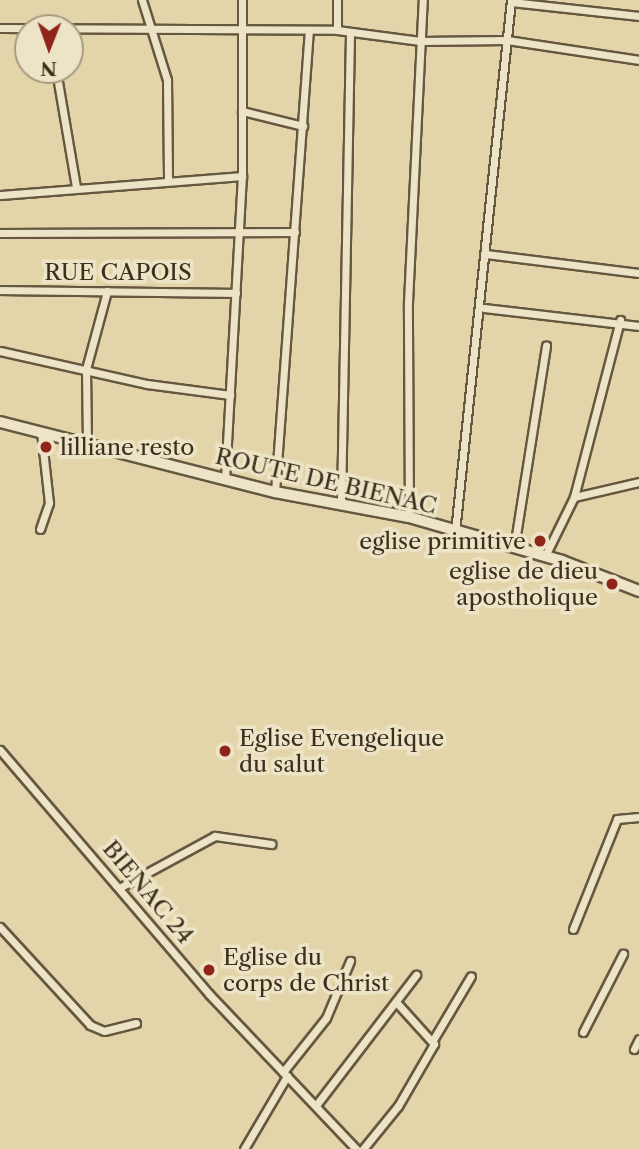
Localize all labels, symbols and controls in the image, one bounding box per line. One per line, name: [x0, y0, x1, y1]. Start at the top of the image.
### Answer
north arrow: [14, 14, 84, 84]
text: N: [40, 57, 57, 80]
street label: RUE CAPOIS: [44, 258, 192, 286]
place label: lilliane resto: [60, 433, 194, 461]
marker: lilliane resto: [38, 439, 54, 455]
street label: ROUTE DE BIENAC: [213, 442, 439, 520]
place label: eglise primitive: [359, 527, 526, 555]
marker: eglise primitive: [532, 533, 548, 549]
place label: eglise de dieu apostholique: [449, 557, 598, 611]
marker: eglise de dieu apostholique: [604, 576, 620, 592]
place label: Eglise Evengelique du salut: [239, 724, 444, 778]
marker: Eglise Evengelique du salut: [217, 743, 233, 759]
street label: BIENAC 24: [97, 835, 199, 949]
place label: Eglise du corps de Christ: [223, 943, 389, 997]
marker: Eglise du corps de Christ: [201, 962, 217, 978]

